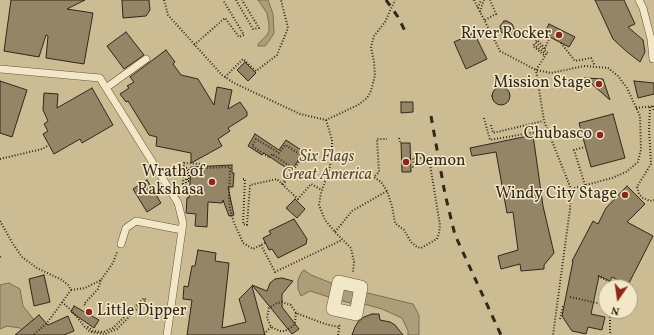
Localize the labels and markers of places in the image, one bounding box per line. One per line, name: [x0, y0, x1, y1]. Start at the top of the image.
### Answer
place label: River Rocker: [461, 25, 551, 45]
marker: River Rocker: [554, 30, 564, 40]
place label: Mission Stage: [493, 74, 591, 94]
marker: Mission Stage: [594, 79, 604, 89]
place label: Chubasco: [524, 125, 592, 145]
marker: Chubasco: [595, 130, 605, 140]
place label: Demon: [414, 152, 465, 172]
marker: Demon: [401, 157, 411, 167]
place label: Wrath of Rakshasa: [137, 163, 204, 201]
marker: Wrath of Rakshasa: [207, 177, 217, 187]
place label: Windy City Stage: [495, 185, 617, 205]
marker: Windy City Stage: [620, 190, 630, 200]
place label: Little Dipper: [97, 302, 187, 322]
marker: Little Dipper: [84, 307, 94, 317]

